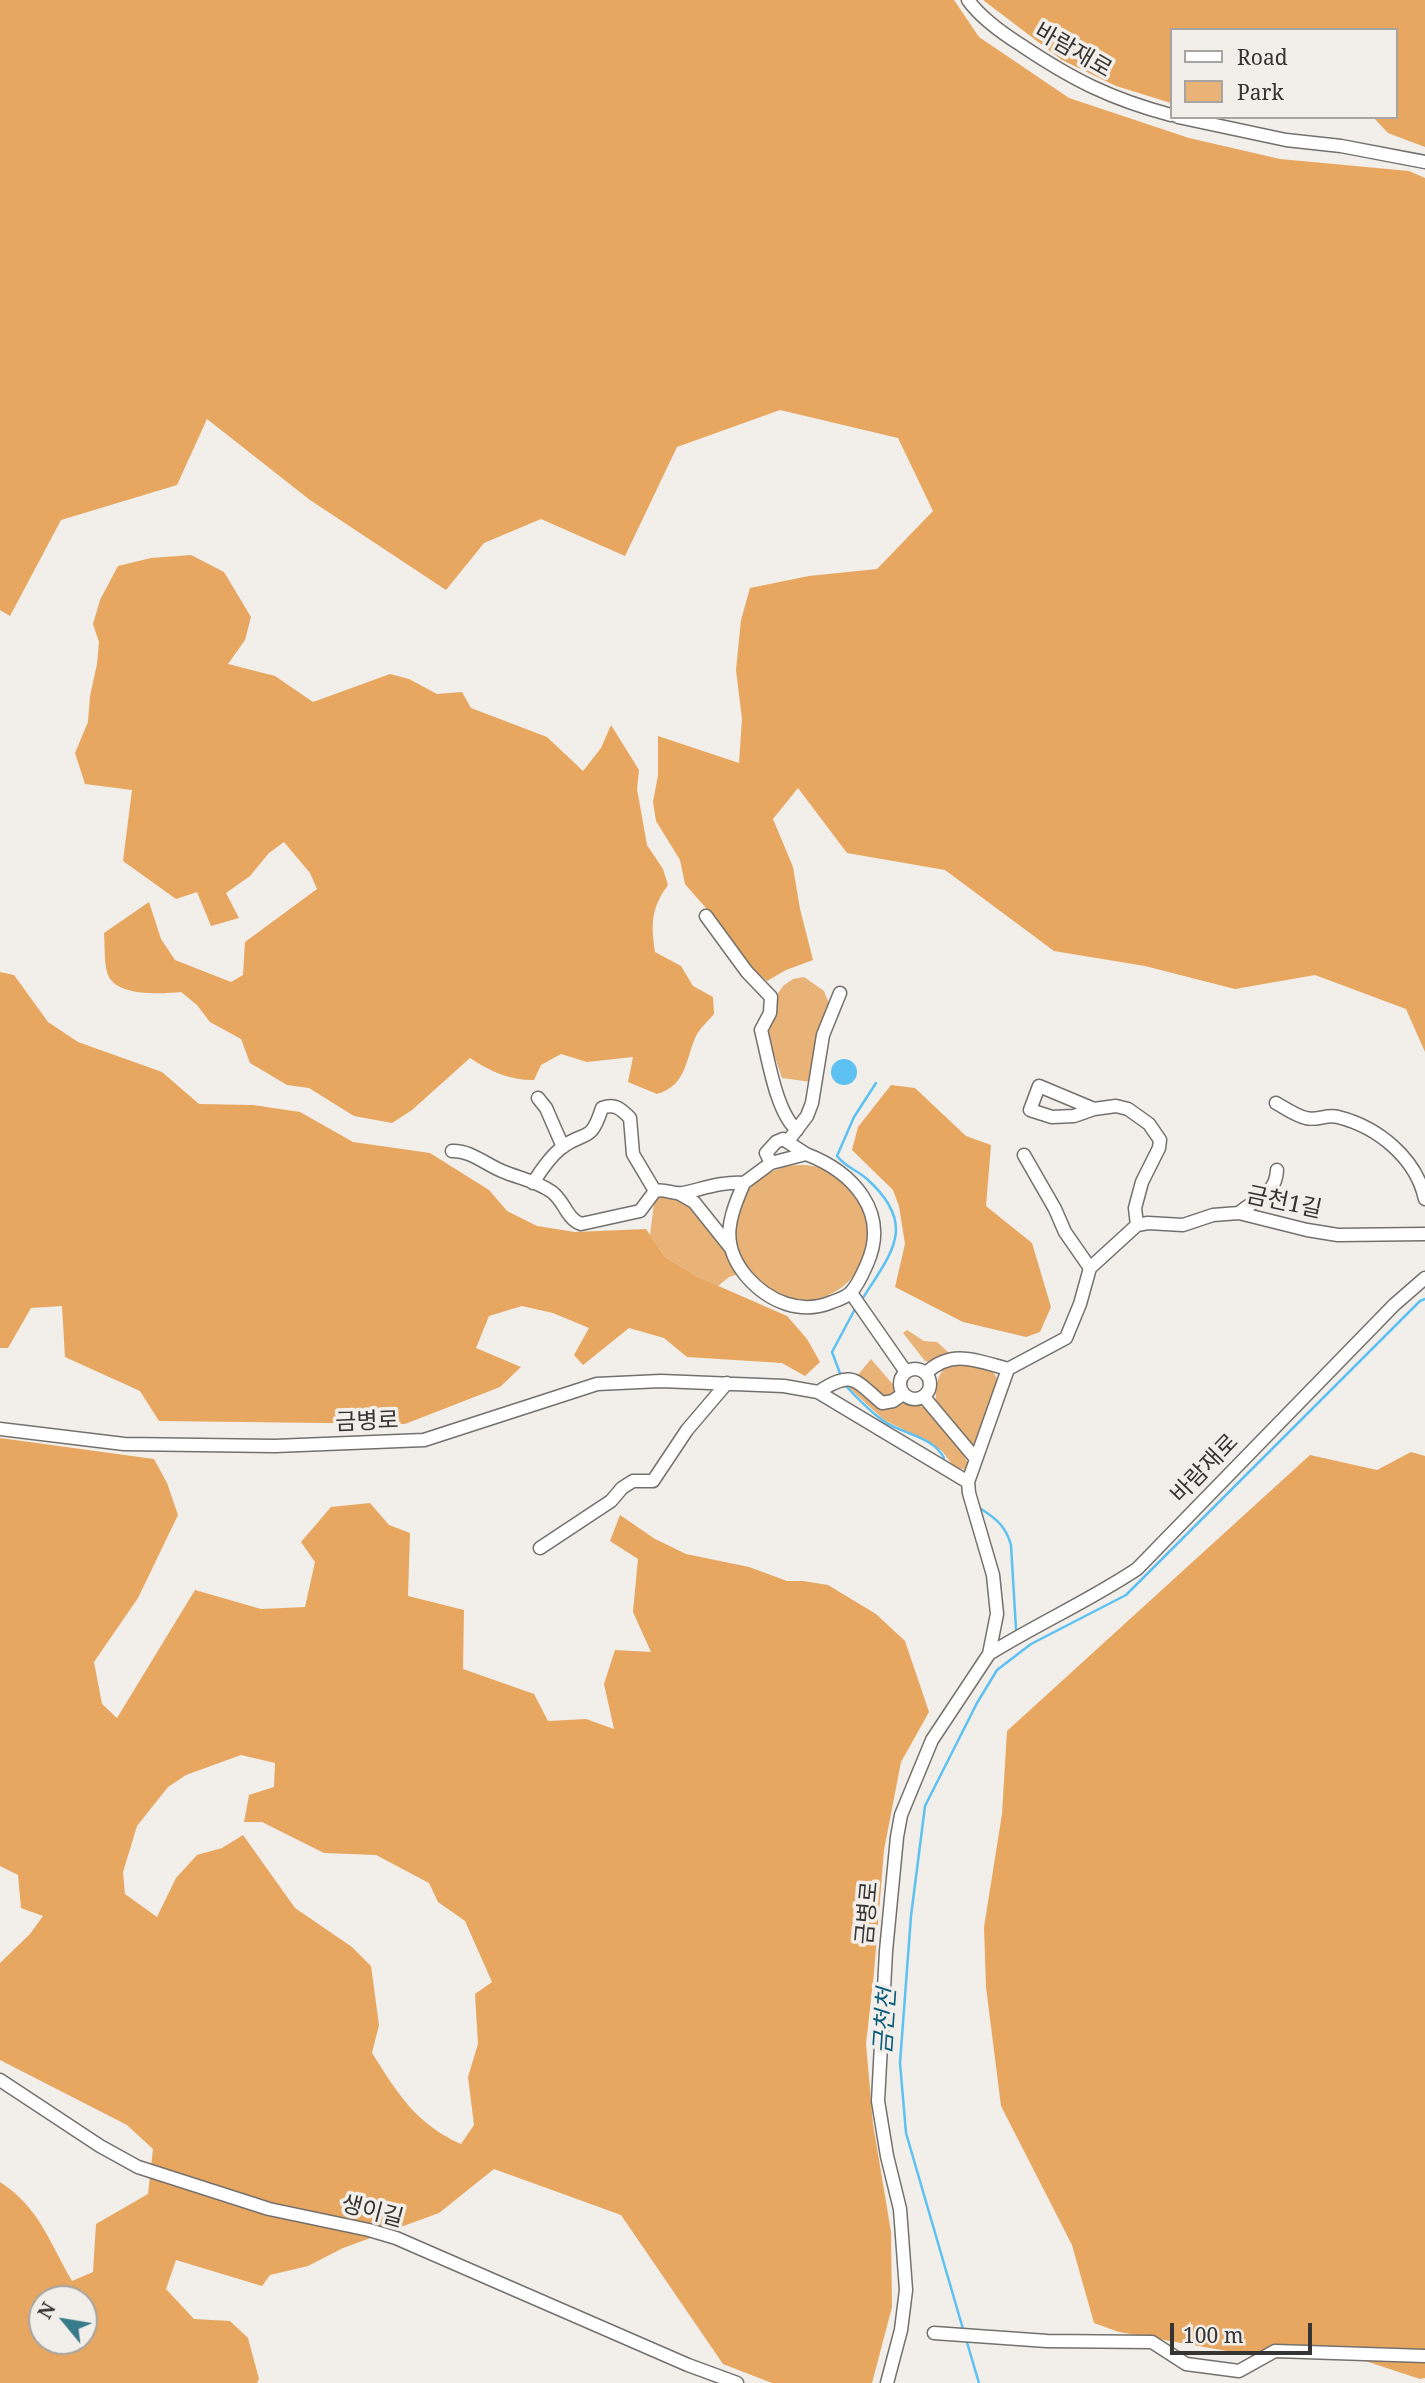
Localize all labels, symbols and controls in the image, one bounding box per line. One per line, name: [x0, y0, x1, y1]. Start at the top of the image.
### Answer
street label: 바람재로: [1029, 18, 1117, 84]
legend: [1170, 28, 1397, 119]
text: Road: [1237, 43, 1288, 71]
text: Park: [1237, 78, 1284, 106]
street label: 금천1길: [1244, 1182, 1324, 1224]
street label: 금병로: [335, 1407, 399, 1437]
street label: 바람재로: [1166, 1429, 1244, 1509]
street label: 금병로: [851, 1880, 885, 1946]
water label: 금천천: [869, 1987, 903, 2055]
street label: 생이길: [338, 2190, 406, 2234]
north arrow: [28, 2285, 98, 2355]
text: N: [32, 2298, 62, 2323]
scale bar: [1173, 2310, 1315, 2354]
text: 100 m: [1183, 2321, 1244, 2349]

